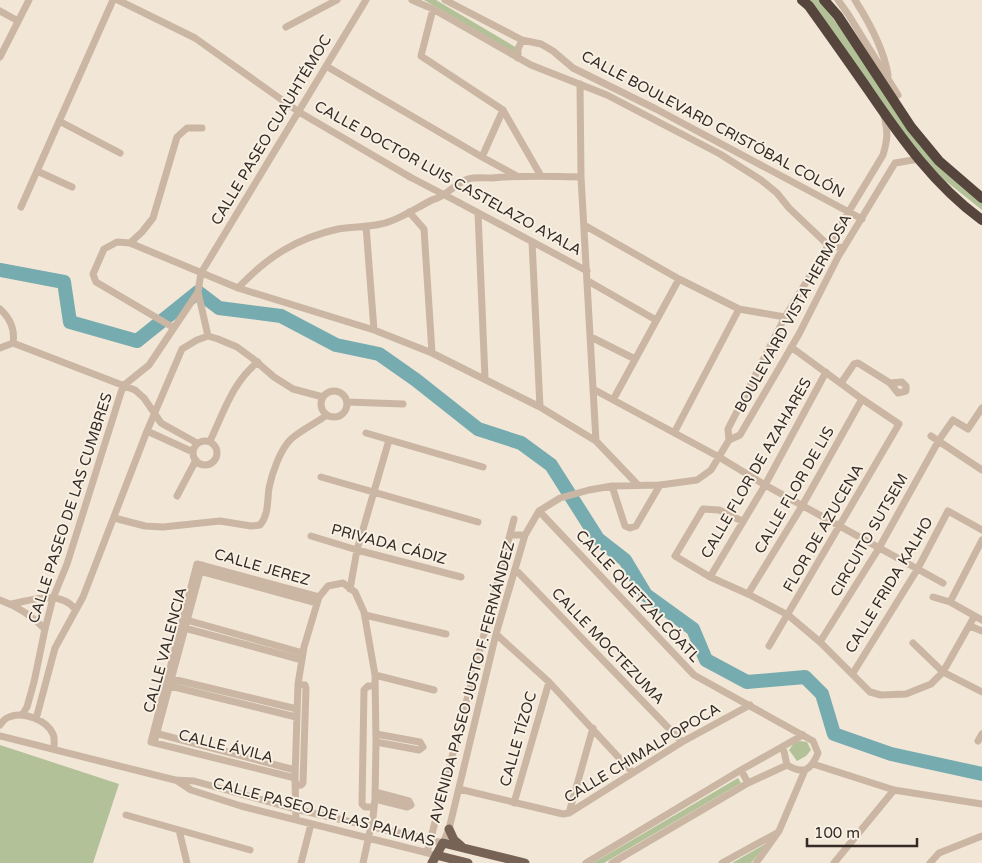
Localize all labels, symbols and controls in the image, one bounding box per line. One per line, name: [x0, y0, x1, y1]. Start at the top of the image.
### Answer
street label: CALLE PASEO CUAUHTÉMOC: [207, 32, 335, 228]
street label: CALLE BOULEVARD CRISTÓBAL COLÓN: [578, 47, 848, 201]
street label: CALLE DOCTOR LUIS CASTELAZO AYALA: [311, 97, 585, 259]
street label: BOULEVARD VISTA HERMOSA: [731, 211, 855, 415]
street label: CALLE FLOR DE AZAHARES: [697, 374, 815, 562]
street label: CALLE PASEO DE LAS CUMBRES: [24, 390, 116, 626]
street label: CALLE FLOR DE LIS: [750, 423, 838, 557]
street label: FLOR DE AZUCENA: [779, 461, 867, 595]
street label: CIRCUITO SUTSEM: [826, 470, 912, 600]
street label: CALLE FRIDA KALHO: [841, 514, 937, 656]
street label: PRIVADA CÁDIZ: [329, 520, 449, 568]
street label: CALLE QUETZALCÓATL: [572, 526, 704, 666]
street label: AVENIDA PASEO JUSTO F. FERNÁNDEZ: [426, 539, 518, 825]
street label: CALLE JEREZ: [212, 545, 312, 589]
street label: CALLE MOCTEZUMA: [548, 584, 668, 708]
street label: CALLE VALENCIA: [140, 585, 190, 715]
street label: CALLE TÍZOC: [496, 689, 540, 789]
street label: CALLE CHIMALPOPOCA: [561, 699, 723, 807]
street label: CALLE ÁVILA: [177, 726, 275, 766]
street label: CALLE PASEO DE LAS PALMAS: [211, 774, 437, 850]
scale bar: [807, 816, 917, 848]
text: 100 m: [814, 824, 860, 842]

